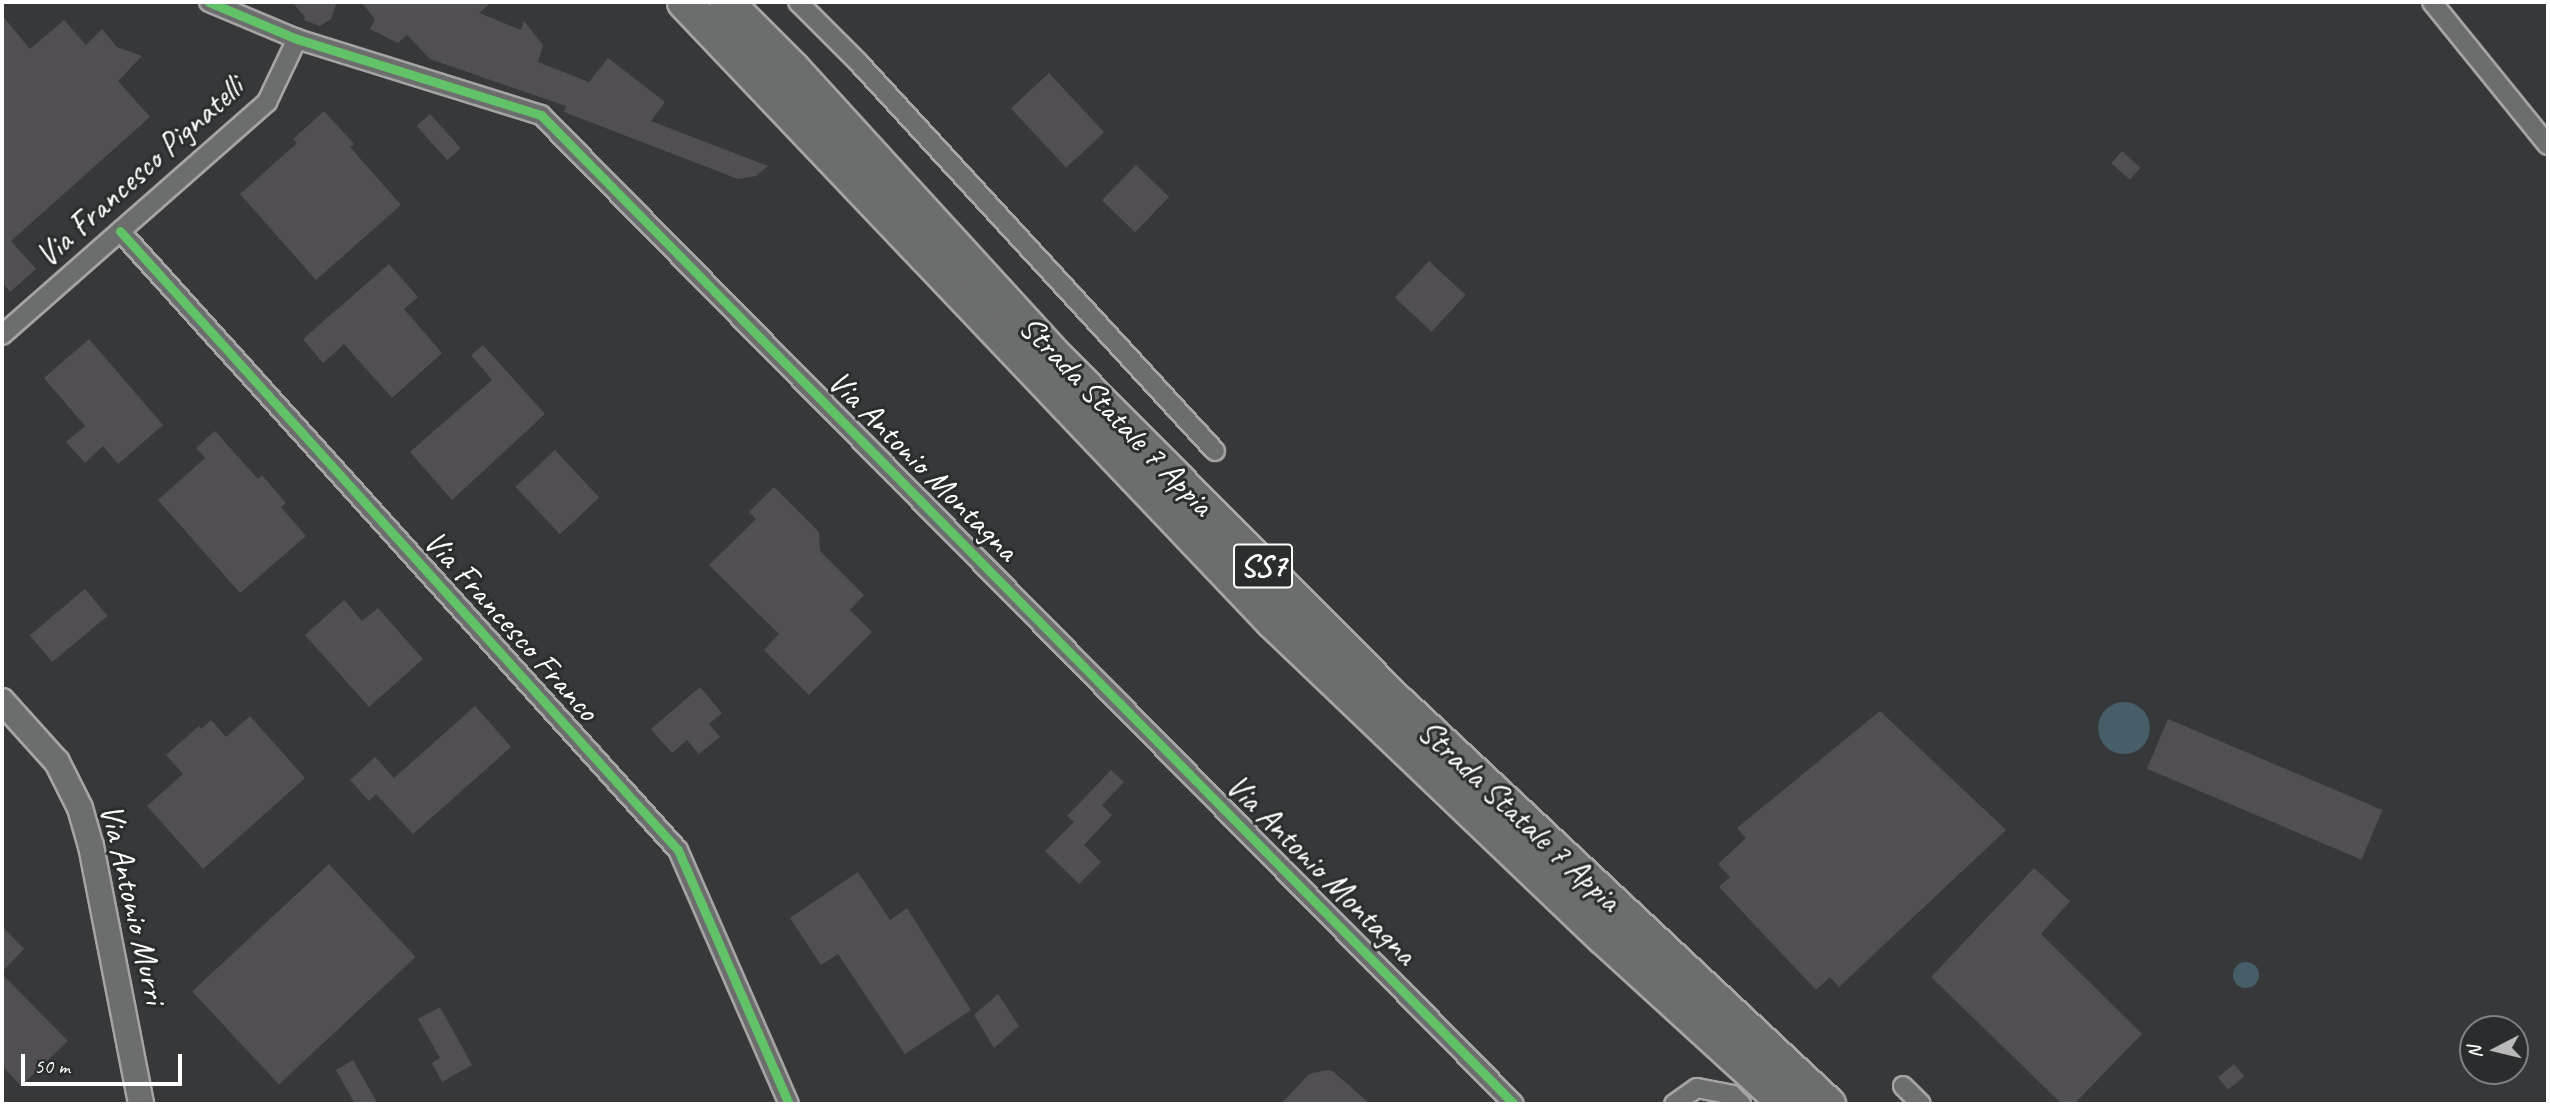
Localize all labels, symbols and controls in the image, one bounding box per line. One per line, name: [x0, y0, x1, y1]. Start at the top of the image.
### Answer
street label: Via Francesco Pignatelli: [28, 69, 252, 275]
street label: Strada Statale 7 Appia: [1011, 308, 1221, 524]
street label: Via Antonio Montagna: [820, 363, 1026, 569]
street label: Via Francesco Franco: [415, 522, 607, 730]
road number: SS7: [1232, 538, 1294, 594]
street label: Strada Statale 7 Appia: [1410, 712, 1628, 920]
street label: Via Antonio Montagna: [1218, 767, 1424, 973]
street label: Via Antonio Murri: [91, 800, 175, 1008]
north arrow: [2459, 1015, 2529, 1085]
scale bar: [24, 1040, 186, 1084]
text: N: [2463, 1045, 2488, 1060]
text: 50 m: [34, 1053, 70, 1079]

